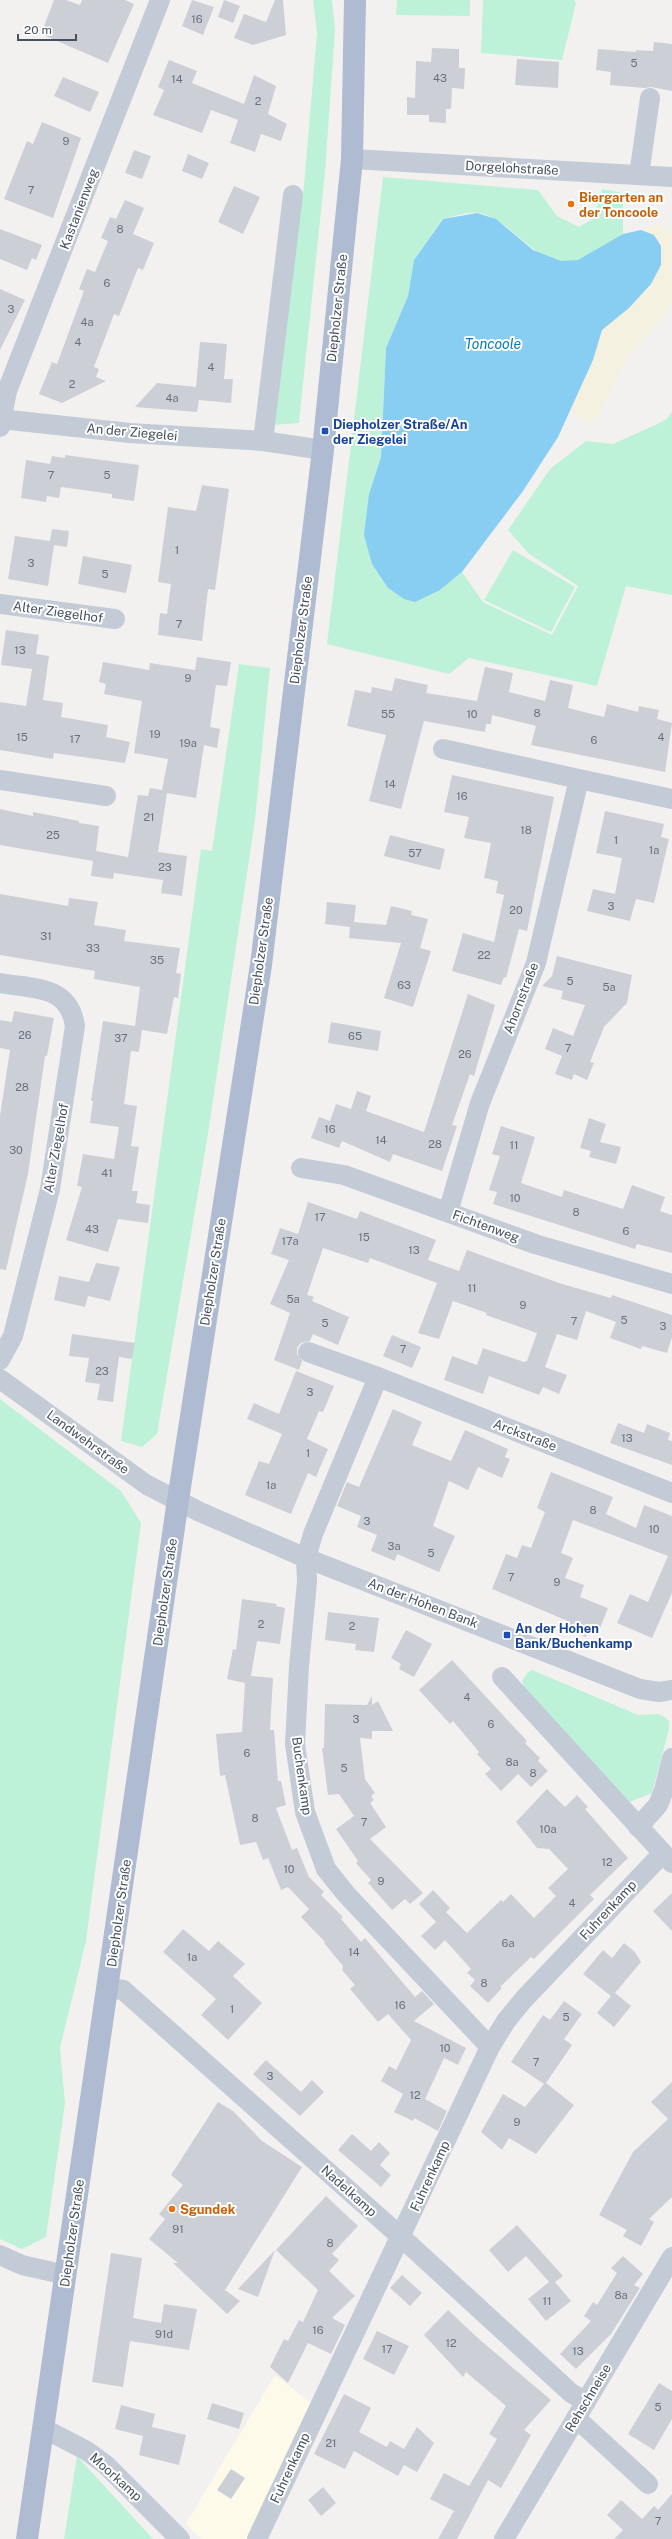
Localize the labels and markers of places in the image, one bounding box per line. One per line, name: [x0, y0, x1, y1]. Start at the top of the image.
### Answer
place label: Biergarten an der Toncoole: [579, 190, 663, 220]
marker: Biergarten an der Toncoole: [566, 199, 576, 209]
place label: Diepholzer Straße/An der Ziegelei: [333, 417, 467, 447]
marker: Diepholzer Straße/An der Ziegelei: [320, 426, 330, 436]
place label: An der Hohen Bank/Buchenkamp: [515, 1621, 632, 1651]
marker: An der Hohen Bank/Buchenkamp: [502, 1630, 512, 1640]
place label: Sgundek: [180, 2202, 236, 2217]
marker: Sgundek: [167, 2204, 177, 2214]

